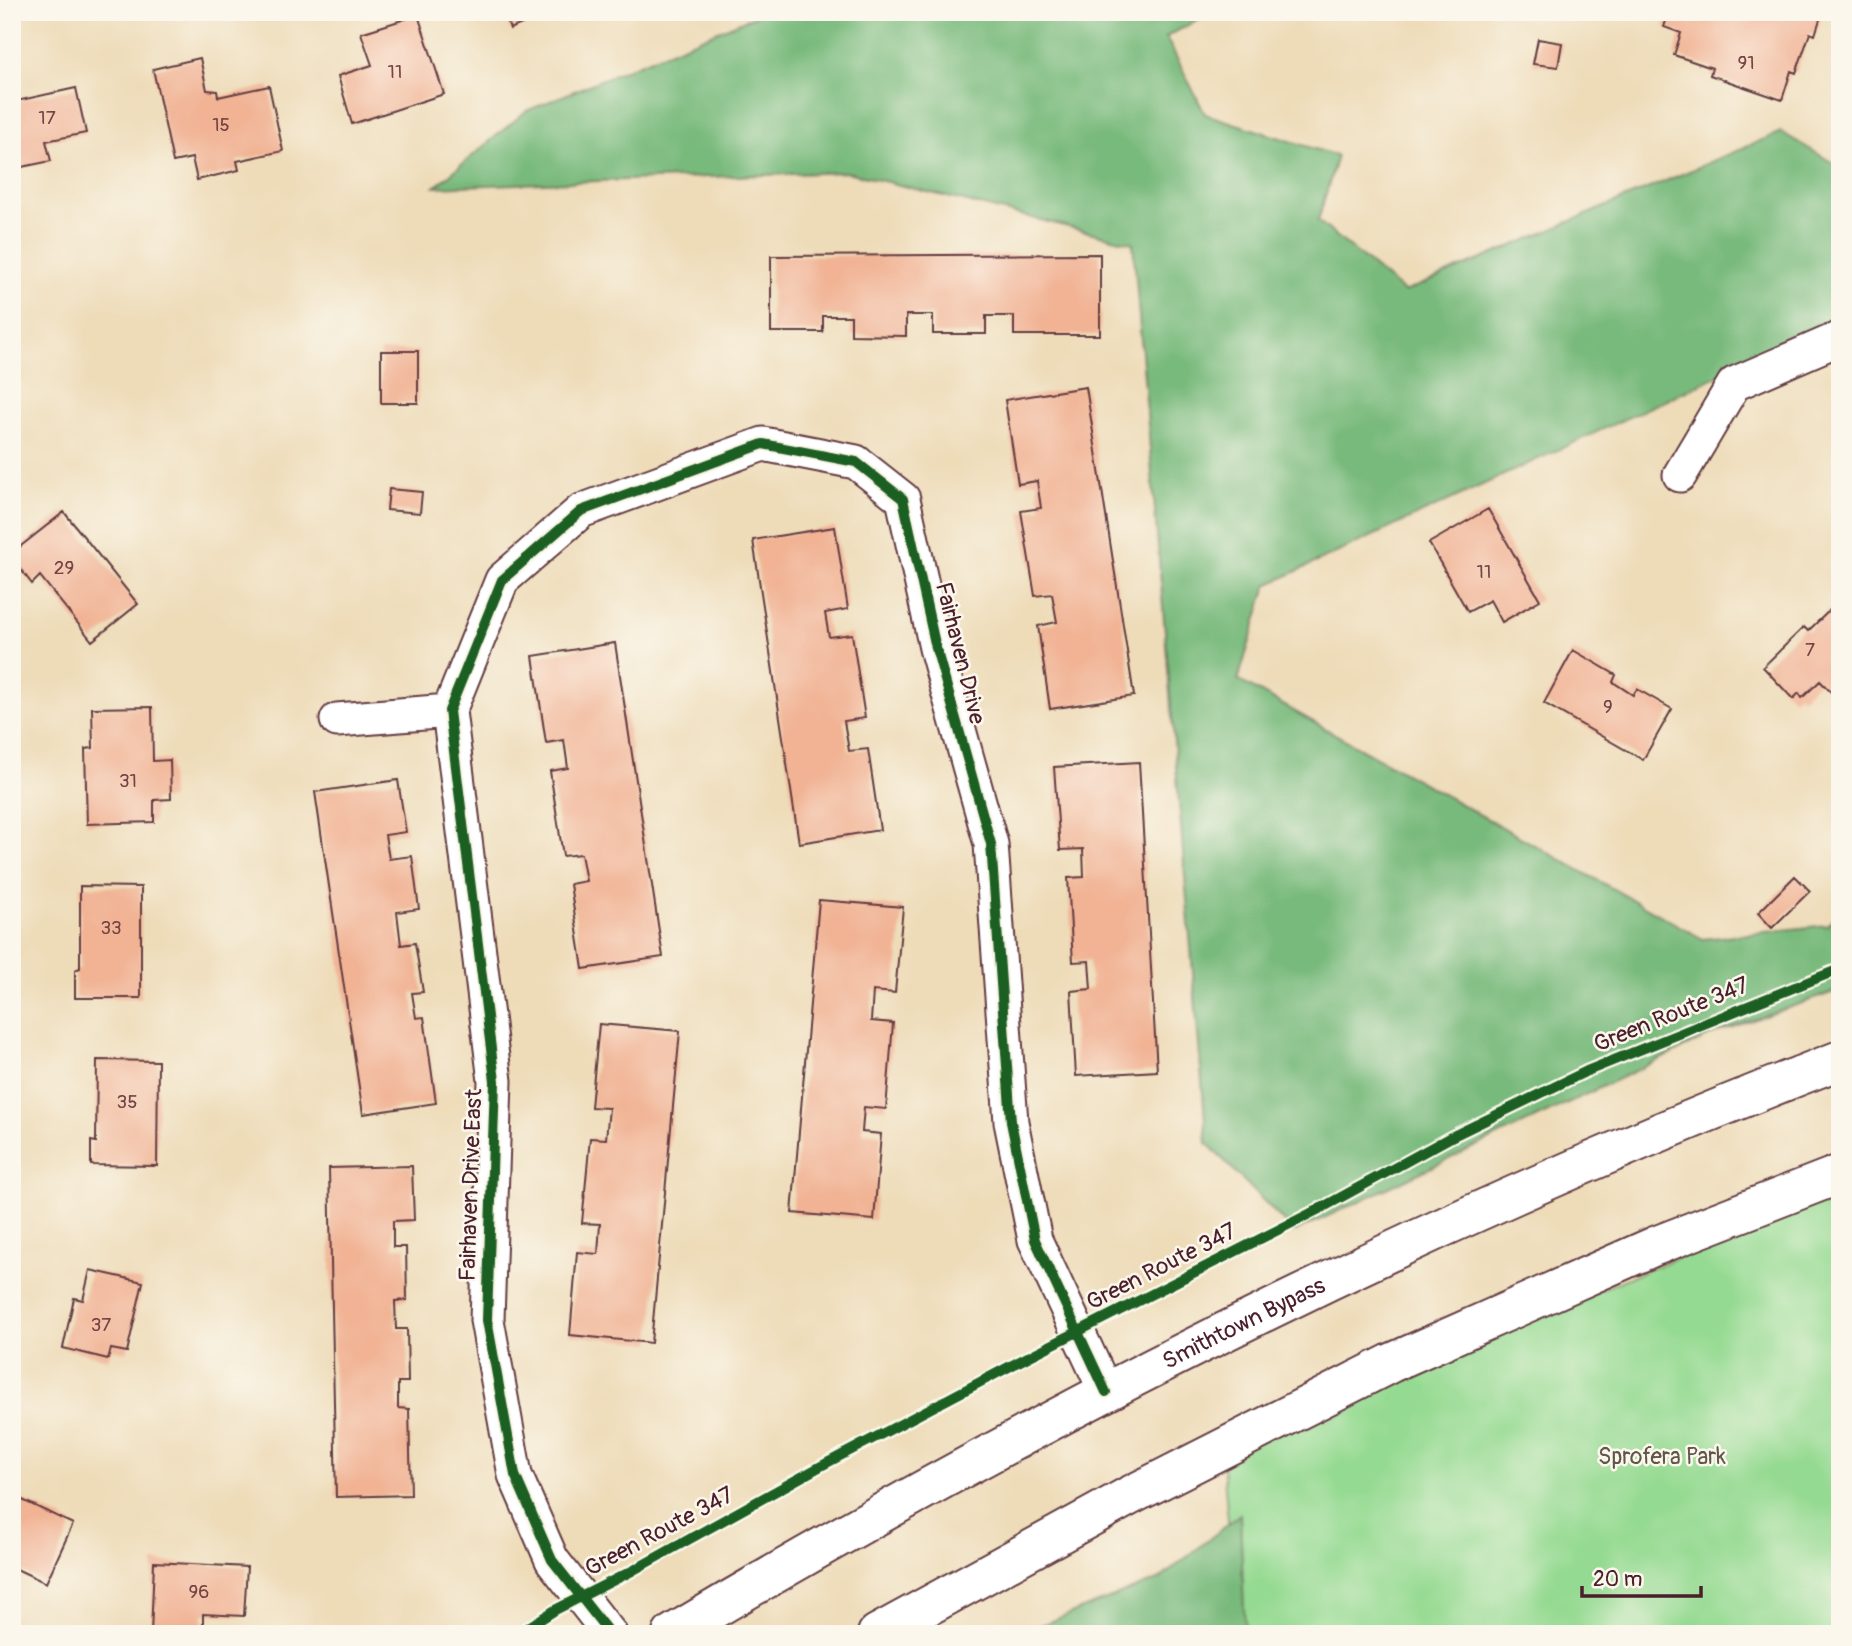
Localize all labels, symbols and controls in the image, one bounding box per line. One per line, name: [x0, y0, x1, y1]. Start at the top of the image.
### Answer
house number: 91: [1737, 51, 1755, 75]
house number: 11: [388, 60, 402, 84]
house number: 17: [38, 106, 56, 130]
house number: 15: [212, 113, 230, 137]
house number: 29: [54, 556, 74, 580]
house number: 11: [1477, 560, 1491, 584]
street label: Fairhaven Drive: [929, 579, 992, 728]
house number: 7: [1805, 638, 1815, 662]
house number: 9: [1603, 695, 1613, 719]
house number: 31: [119, 769, 137, 793]
house number: 33: [100, 916, 122, 940]
street label: Green Route 347: [1590, 970, 1753, 1059]
street label: Fairhaven Drive East: [453, 1088, 488, 1282]
house number: 35: [117, 1090, 137, 1114]
street label: Green Route 347: [1081, 1216, 1241, 1317]
street label: Smithtown Bypass: [1157, 1271, 1330, 1376]
house number: 37: [91, 1313, 111, 1337]
park label: Sprofera Park: [1598, 1442, 1726, 1471]
street label: Green Route 347: [580, 1480, 739, 1583]
scale bar: [1582, 1555, 1702, 1599]
text: 20 m: [1593, 1566, 1642, 1593]
house number: 96: [189, 1580, 209, 1604]

